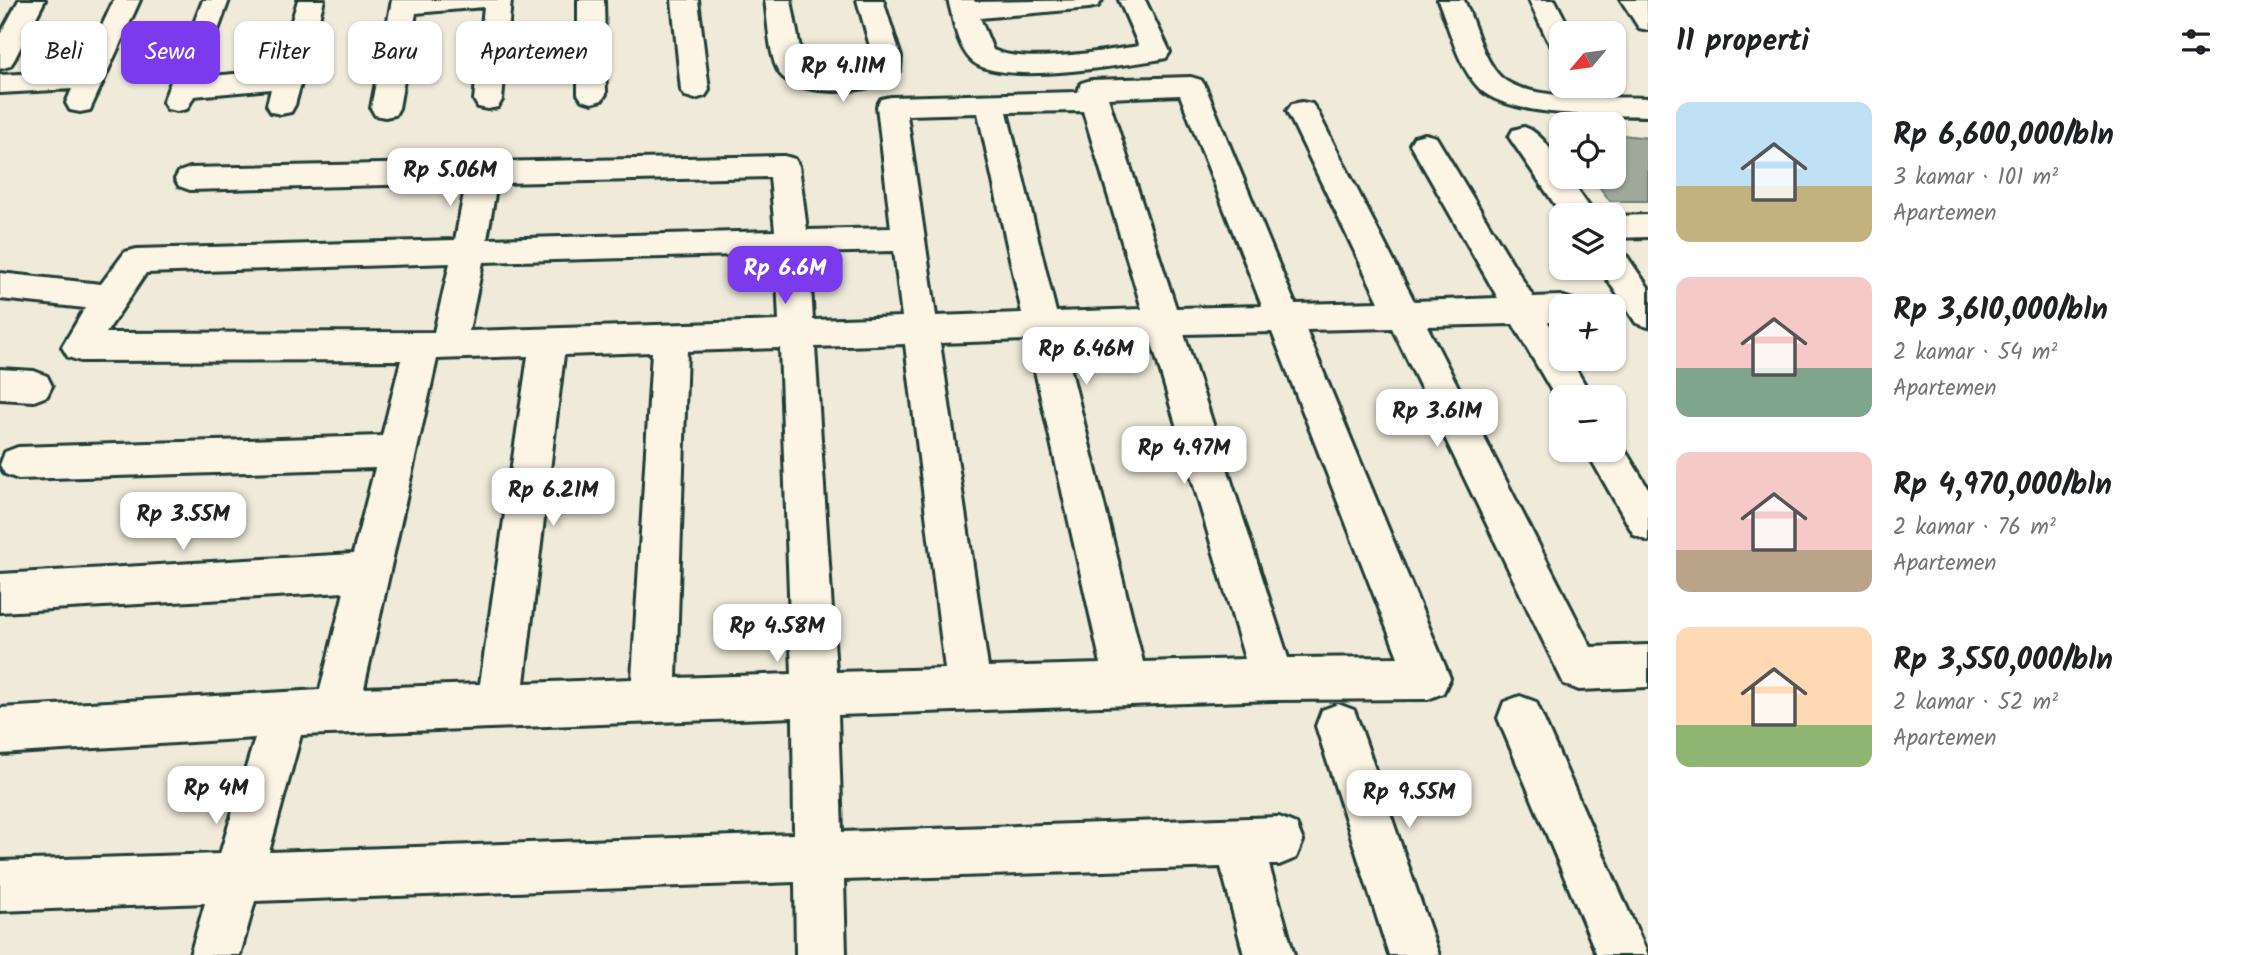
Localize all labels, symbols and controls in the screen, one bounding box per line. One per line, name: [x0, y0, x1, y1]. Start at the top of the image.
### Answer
text: 11 properti: [1676, 18, 1809, 66]
chip: Beli: [21, 21, 107, 84]
chip: Sewa: [121, 21, 220, 84]
chip: Filter: [234, 21, 334, 84]
chip: Baru: [348, 21, 442, 84]
chip: Apartemen: [456, 21, 612, 84]
north arrow: [1549, 21, 1626, 98]
map controls: [1549, 21, 1626, 462]
icon: filters: [2177, 23, 2215, 61]
pin: Rp 4.11M: [771, 44, 915, 104]
text: Rp 4.11M: [801, 49, 885, 85]
button: locate: [1549, 112, 1626, 189]
text: Rp 6,600,000/bln: [1893, 112, 2114, 160]
icon: home: [1732, 130, 1816, 214]
pin: Rp 5.06M: [378, 148, 522, 208]
text: Rp 5.06M: [403, 153, 497, 189]
text: 3 kamar · 101 m²: [1893, 160, 2058, 196]
text: Apartemen: [1893, 196, 1997, 232]
button: layers: [1549, 203, 1626, 280]
pin: Rp 6.6M: [720, 246, 850, 306]
text: Rp 6.6M: [744, 251, 826, 287]
text: Rp 3,610,000/bln: [1893, 287, 2108, 335]
button: +: [1549, 294, 1626, 371]
icon: home: [1732, 305, 1816, 389]
pin: Rp 6.46M: [1014, 328, 1158, 387]
text: Rp 6.46M: [1038, 332, 1134, 368]
text: 2 kamar · 54 m²: [1893, 335, 2057, 371]
text: Apartemen: [1893, 371, 1997, 407]
button: −: [1549, 385, 1626, 462]
pin: Rp 3.61M: [1365, 390, 1509, 449]
text: Rp 3.61M: [1392, 394, 1482, 430]
pin: Rp 4.97M: [1112, 426, 1256, 486]
text: Rp 4.97M: [1138, 431, 1230, 467]
text: Rp 4,970,000/bln: [1893, 462, 2112, 510]
pin: Rp 6.21M: [481, 468, 625, 528]
text: Rp 6.21M: [508, 473, 598, 509]
icon: home: [1732, 480, 1816, 564]
pin: Rp 3.55M: [111, 492, 255, 552]
text: Rp 3.55M: [136, 497, 230, 533]
text: 2 kamar · 76 m²: [1893, 510, 2056, 546]
text: Apartemen: [1893, 546, 1997, 582]
pin: Rp 4.58M: [705, 604, 849, 664]
text: Rp 4.58M: [729, 609, 825, 645]
text: Rp 3,550,000/bln: [1893, 637, 2113, 685]
icon: home: [1732, 655, 1816, 739]
text: 2 kamar · 52 m²: [1893, 685, 2058, 721]
text: Apartemen: [1893, 721, 1997, 757]
pin: Rp 4M: [167, 766, 265, 826]
pin: Rp 9.55M: [1337, 770, 1481, 830]
text: Rp 4M: [184, 771, 248, 807]
text: Rp 9.55M: [1363, 775, 1455, 811]

